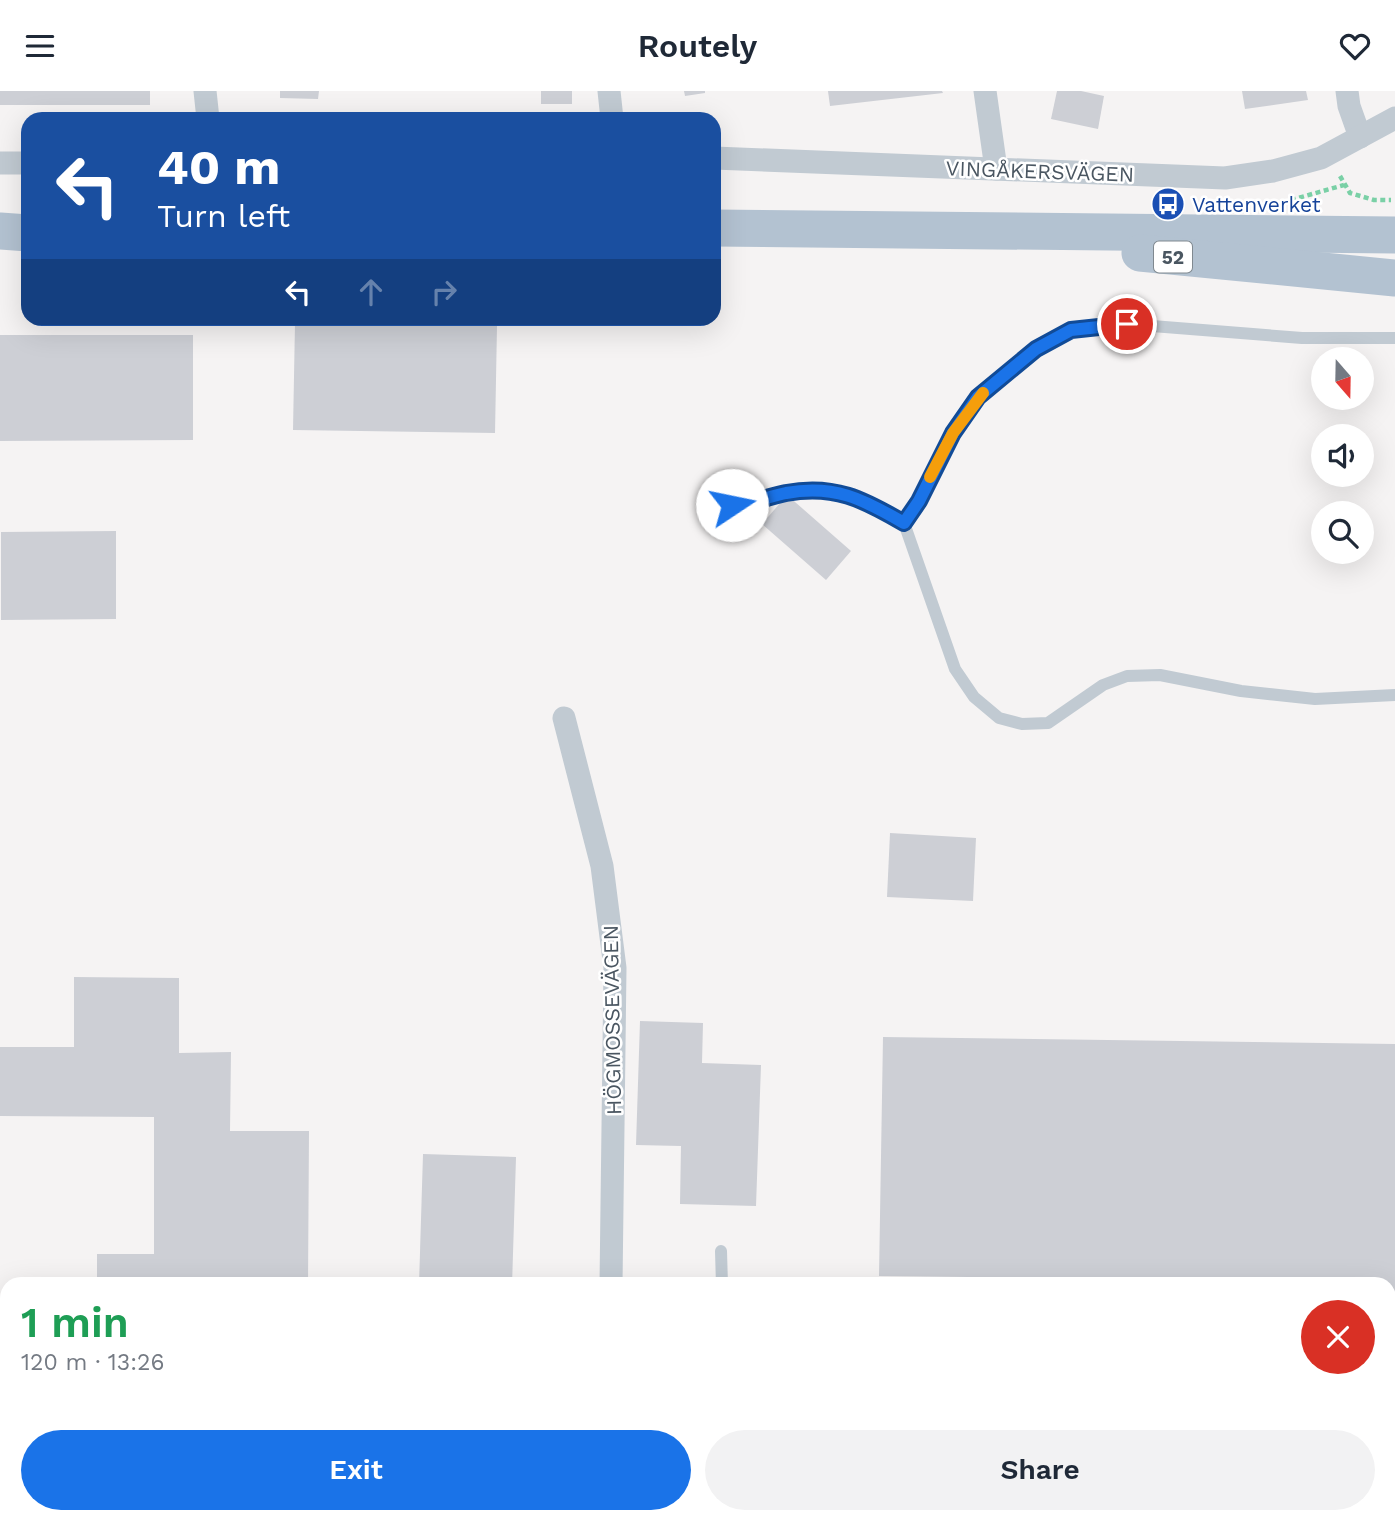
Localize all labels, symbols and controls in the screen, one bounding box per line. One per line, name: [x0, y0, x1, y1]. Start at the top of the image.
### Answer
icon: menu: [21, 27, 59, 65]
text: Routely: [638, 27, 757, 65]
icon: heart: [1336, 27, 1374, 65]
text: 40 m: [157, 138, 280, 196]
icon: left: [42, 140, 133, 231]
street label: VINGÅKERSVÄGEN: [945, 155, 1135, 187]
bus stop icon: Vattenverket: [1149, 185, 1187, 223]
place label: Vattenverket: [1192, 192, 1321, 217]
text: Turn left: [157, 197, 290, 235]
road number: 52: [1154, 241, 1192, 273]
icon: left: [279, 273, 317, 311]
icon: ahead: [352, 273, 390, 311]
icon: right: [425, 273, 463, 311]
pin: [1097, 294, 1157, 354]
icon: arrive: [1108, 305, 1146, 343]
north arrow: [1311, 347, 1374, 409]
map controls: [1311, 347, 1374, 564]
button: sound: [1311, 424, 1374, 487]
position arrow: [695, 468, 769, 542]
button: search: [1311, 501, 1374, 564]
street label: HÖGMOSSEVÄGEN: [598, 925, 626, 1115]
text: 1 min: [21, 1298, 129, 1347]
button: close: [1301, 1300, 1375, 1374]
text: 120 m · 13:26: [21, 1349, 164, 1376]
button: Exit: [21, 1430, 691, 1510]
button: Share: [705, 1430, 1375, 1510]

